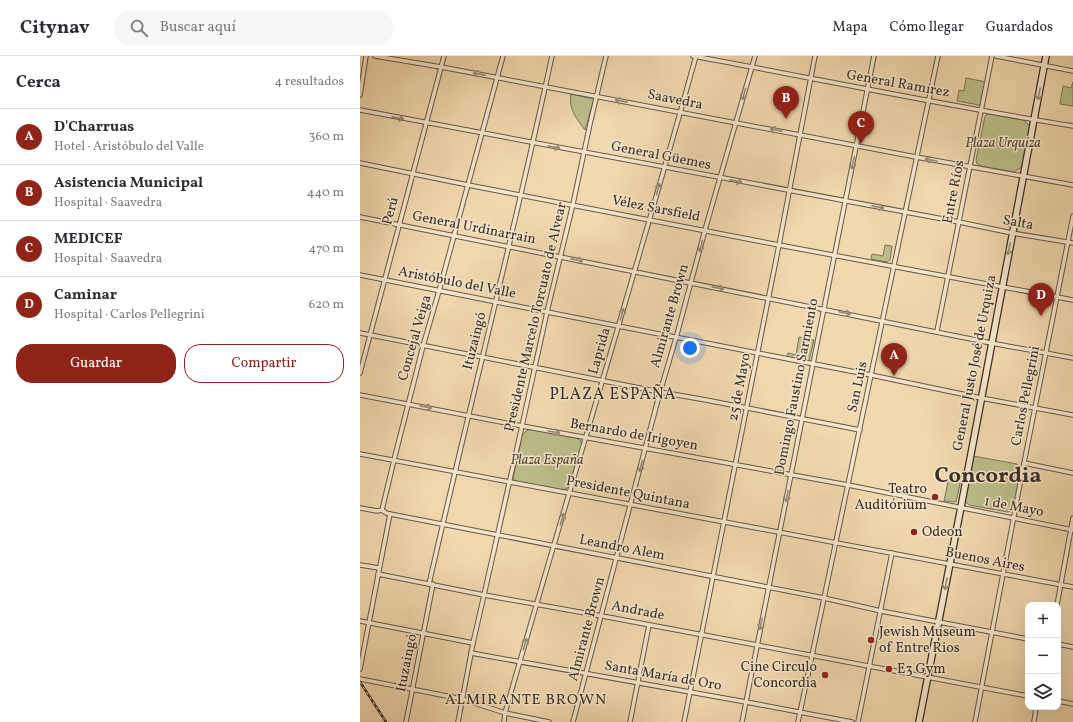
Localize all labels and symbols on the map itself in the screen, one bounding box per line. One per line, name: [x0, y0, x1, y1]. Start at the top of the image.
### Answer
street label: General Ramírez: [845, 66, 951, 102]
one-way arrow: [473, 70, 486, 78]
street label: Saavedra: [646, 85, 704, 115]
pin: B: [773, 86, 799, 119]
one-way arrow: [740, 87, 747, 100]
one-way arrow: [1034, 87, 1042, 100]
one-way arrow: [615, 97, 628, 105]
pin: C: [848, 111, 874, 144]
one-way arrow: [391, 114, 404, 122]
one-way arrow: [770, 126, 783, 134]
park label: Plaza Urquiza: [965, 134, 1041, 153]
street label: General Güemes: [609, 137, 713, 175]
one-way arrow: [547, 143, 560, 151]
one-way arrow: [848, 156, 856, 169]
one-way arrow: [925, 156, 938, 164]
street label: Entre Ríos: [939, 159, 969, 225]
one-way arrow: [730, 177, 743, 185]
one-way arrow: [655, 183, 662, 196]
street label: Vélez Sarsfield: [610, 191, 702, 227]
street label: Perú: [378, 195, 404, 227]
street label: Presidente Marcelo Torcuato de Alvear: [500, 200, 572, 434]
one-way arrow: [871, 203, 884, 211]
street label: General Urdinarrain: [410, 207, 538, 249]
street label: Salta: [1001, 211, 1035, 235]
one-way arrow: [697, 239, 704, 252]
one-way arrow: [1005, 243, 1013, 256]
one-way arrow: [570, 256, 583, 264]
street label: Aristóbulo del Valle: [397, 262, 518, 304]
street label: Almirante Brown: [646, 262, 694, 370]
street label: General Justo José de Urquiza: [949, 273, 1001, 453]
pin: D: [1028, 283, 1054, 316]
one-way arrow: [711, 284, 724, 292]
street label: Concejal Veiga: [394, 293, 436, 383]
street label: Domingo Faustino Sarmiento: [770, 297, 824, 477]
one-way arrow: [619, 307, 626, 320]
street label: Ituzaingó: [459, 310, 491, 372]
one-way arrow: [839, 310, 852, 318]
street label: Laprida: [584, 325, 616, 377]
your location: [680, 338, 700, 358]
pin: A: [881, 343, 907, 376]
street label: Carlos Pellegrini: [1007, 344, 1045, 448]
street label: 25 de Mayo: [724, 351, 756, 423]
street label: San Luis: [843, 360, 873, 414]
district label: PLAZA ESPAÑA: [549, 384, 677, 406]
one-way arrow: [419, 404, 432, 412]
street label: Bernardo de Irigoyen: [568, 414, 700, 456]
one-way arrow: [547, 428, 560, 436]
park label: Plaza España: [510, 451, 584, 470]
one-way arrow: [637, 459, 644, 472]
district label: Concordia: [934, 461, 1042, 492]
street label: Presidente Quintana: [564, 472, 692, 514]
place label: Teatro Auditórium: [855, 480, 927, 515]
one-way arrow: [782, 490, 790, 503]
marker: Teatro Auditórium: [930, 492, 940, 502]
street label: 1 de Mayo: [983, 492, 1045, 522]
one-way arrow: [559, 513, 566, 526]
place label: Odeon: [922, 523, 963, 542]
marker: Odeon: [909, 527, 919, 537]
street label: Leandro Alem: [578, 530, 666, 566]
street label: Buenos Aires: [944, 543, 1026, 577]
street label: Almirante Brown: [564, 575, 610, 683]
one-way arrow: [941, 577, 949, 590]
street label: Andrade: [610, 597, 666, 625]
one-way arrow: [757, 617, 765, 630]
place label: Jewish Museum of Entre Rios: [879, 623, 976, 658]
street label: Ituzaingó: [392, 632, 422, 694]
marker: Jewish Museum of Entre Rios: [866, 635, 876, 645]
one-way arrow: [522, 638, 529, 651]
street label: Santa María de Oro: [603, 656, 723, 696]
place label: Cine Circulo Concordia: [741, 658, 817, 693]
place label: E3 Gym: [897, 660, 946, 679]
marker: E3 Gym: [884, 664, 894, 674]
marker: Cine Circulo Concordia: [820, 670, 830, 680]
district label: ALMIRANTE BROWN: [445, 690, 607, 711]

